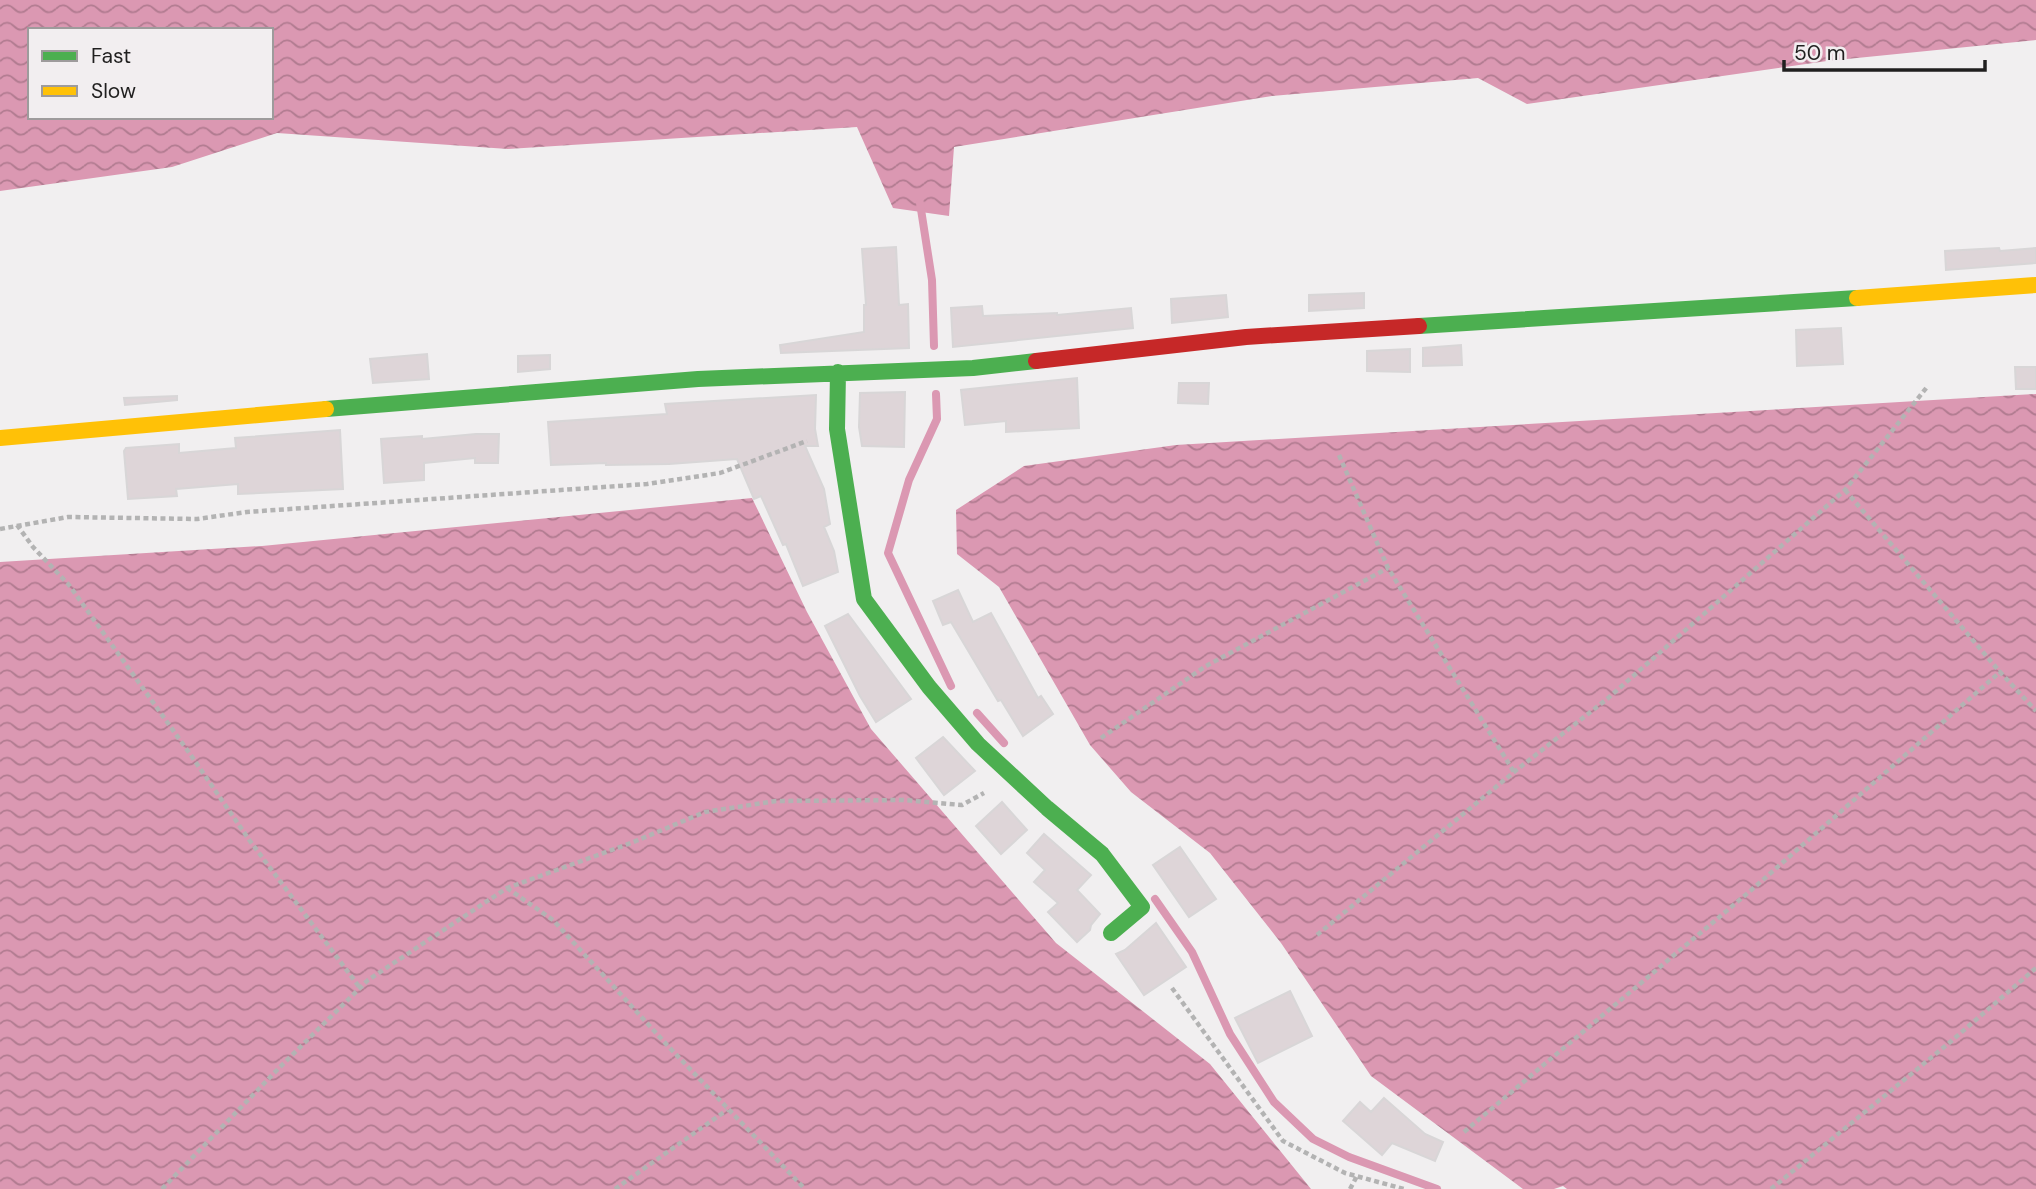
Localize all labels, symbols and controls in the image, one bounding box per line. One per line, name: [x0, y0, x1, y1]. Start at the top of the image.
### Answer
legend: [28, 28, 273, 119]
scale bar: [1784, 28, 1985, 72]
text: 50 m: [1794, 39, 1845, 67]
text: Fast: [91, 42, 131, 70]
text: Slow: [91, 77, 136, 105]

